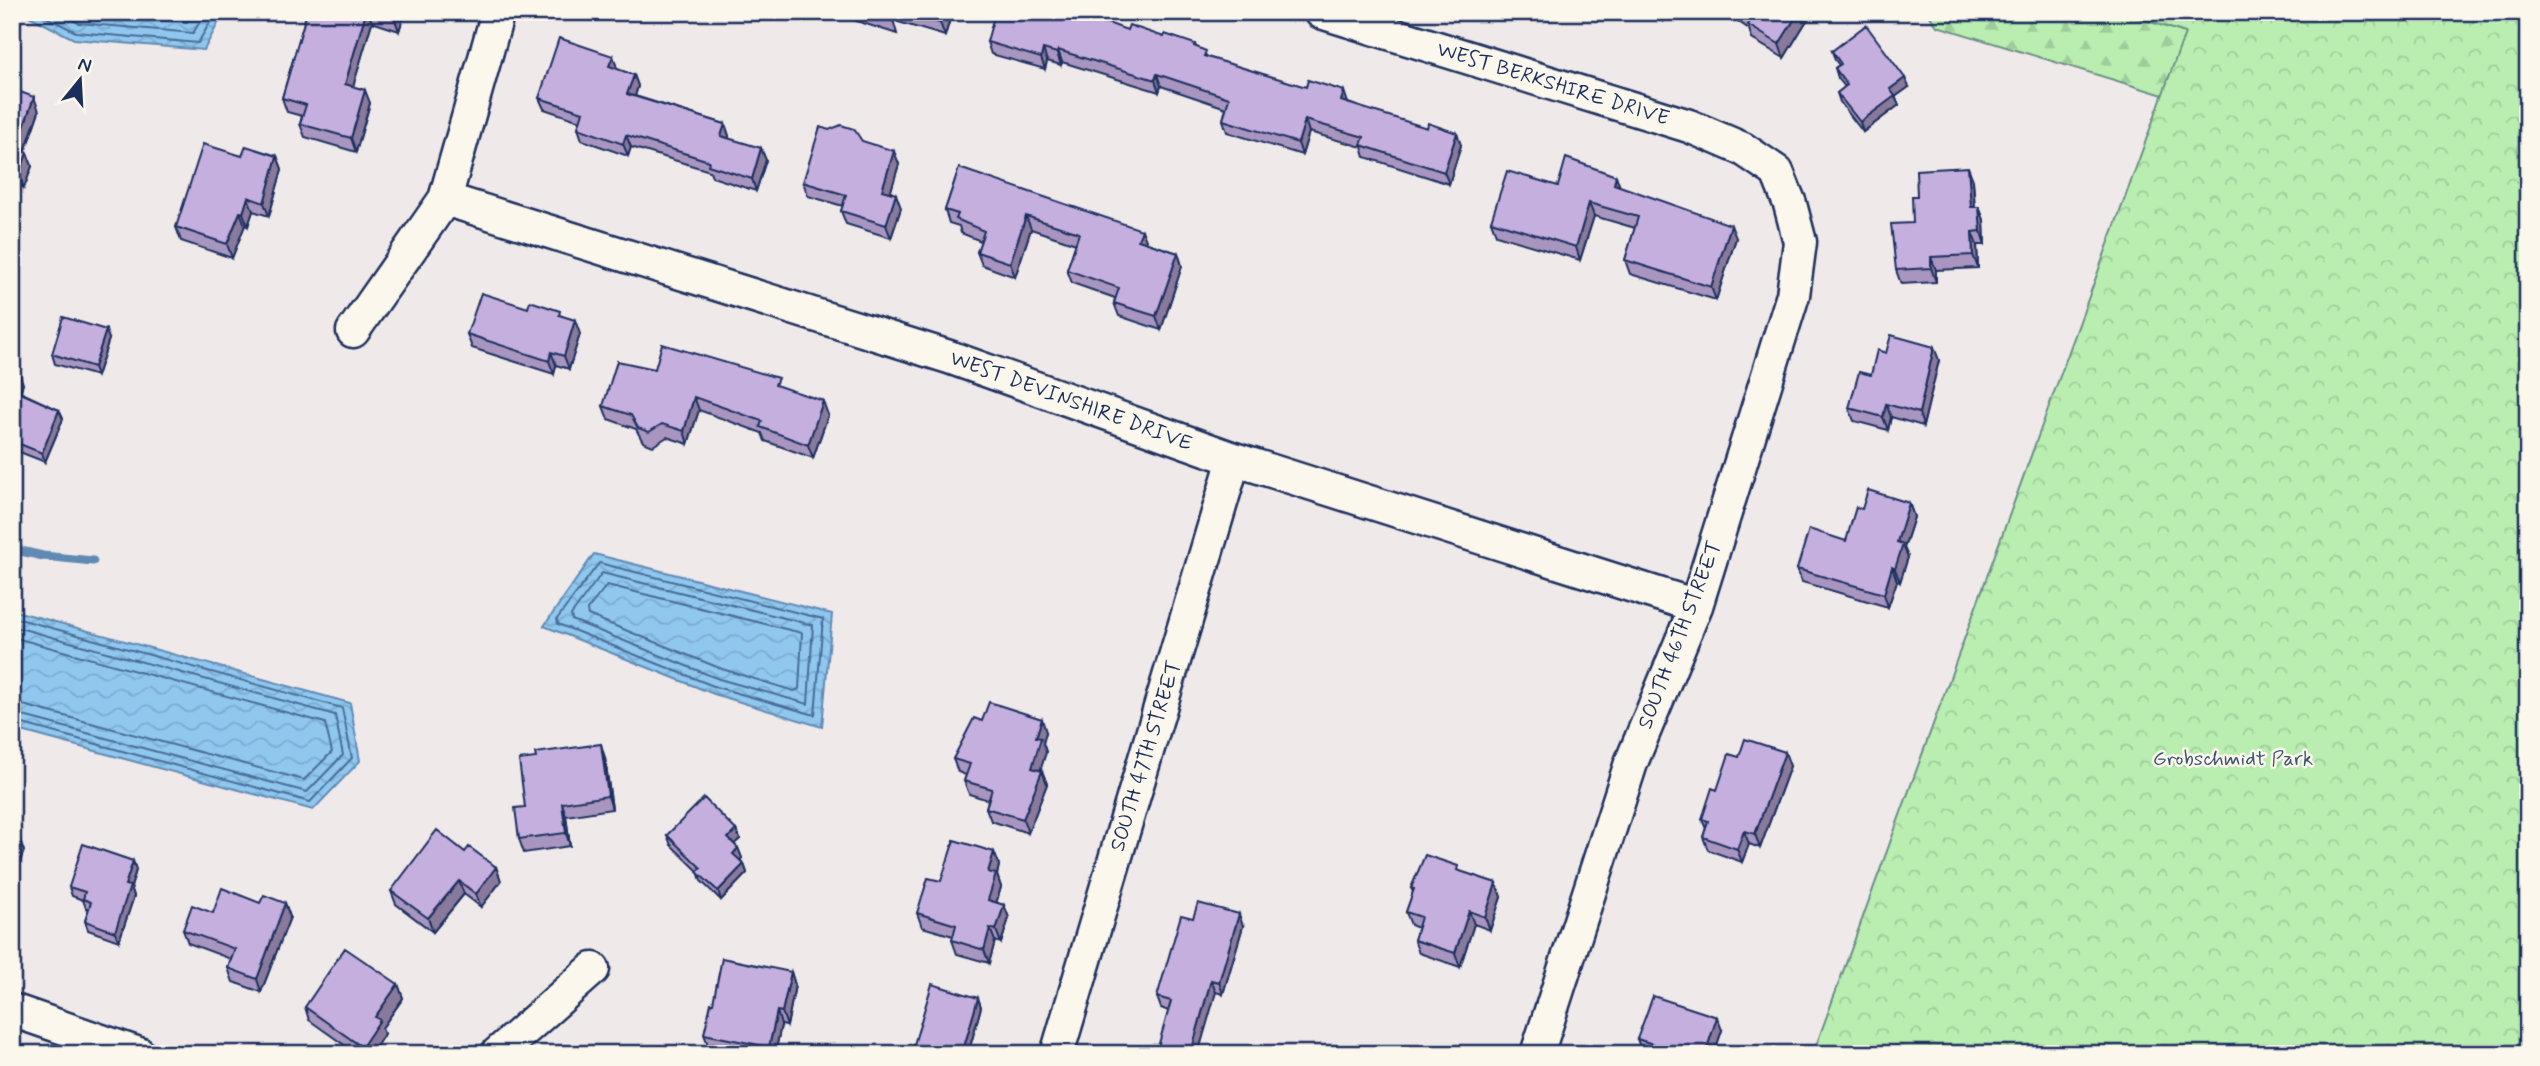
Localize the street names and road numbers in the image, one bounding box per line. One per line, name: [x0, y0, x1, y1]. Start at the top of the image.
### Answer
street label: WEST BERKSHIRE DRIVE: [1433, 35, 1673, 133]
street label: WEST DEVINSHIRE DRIVE: [946, 344, 1196, 458]
street label: SOUTH 46TH STREET: [1631, 537, 1729, 733]
street label: SOUTH 47TH STREET: [1104, 657, 1188, 855]

